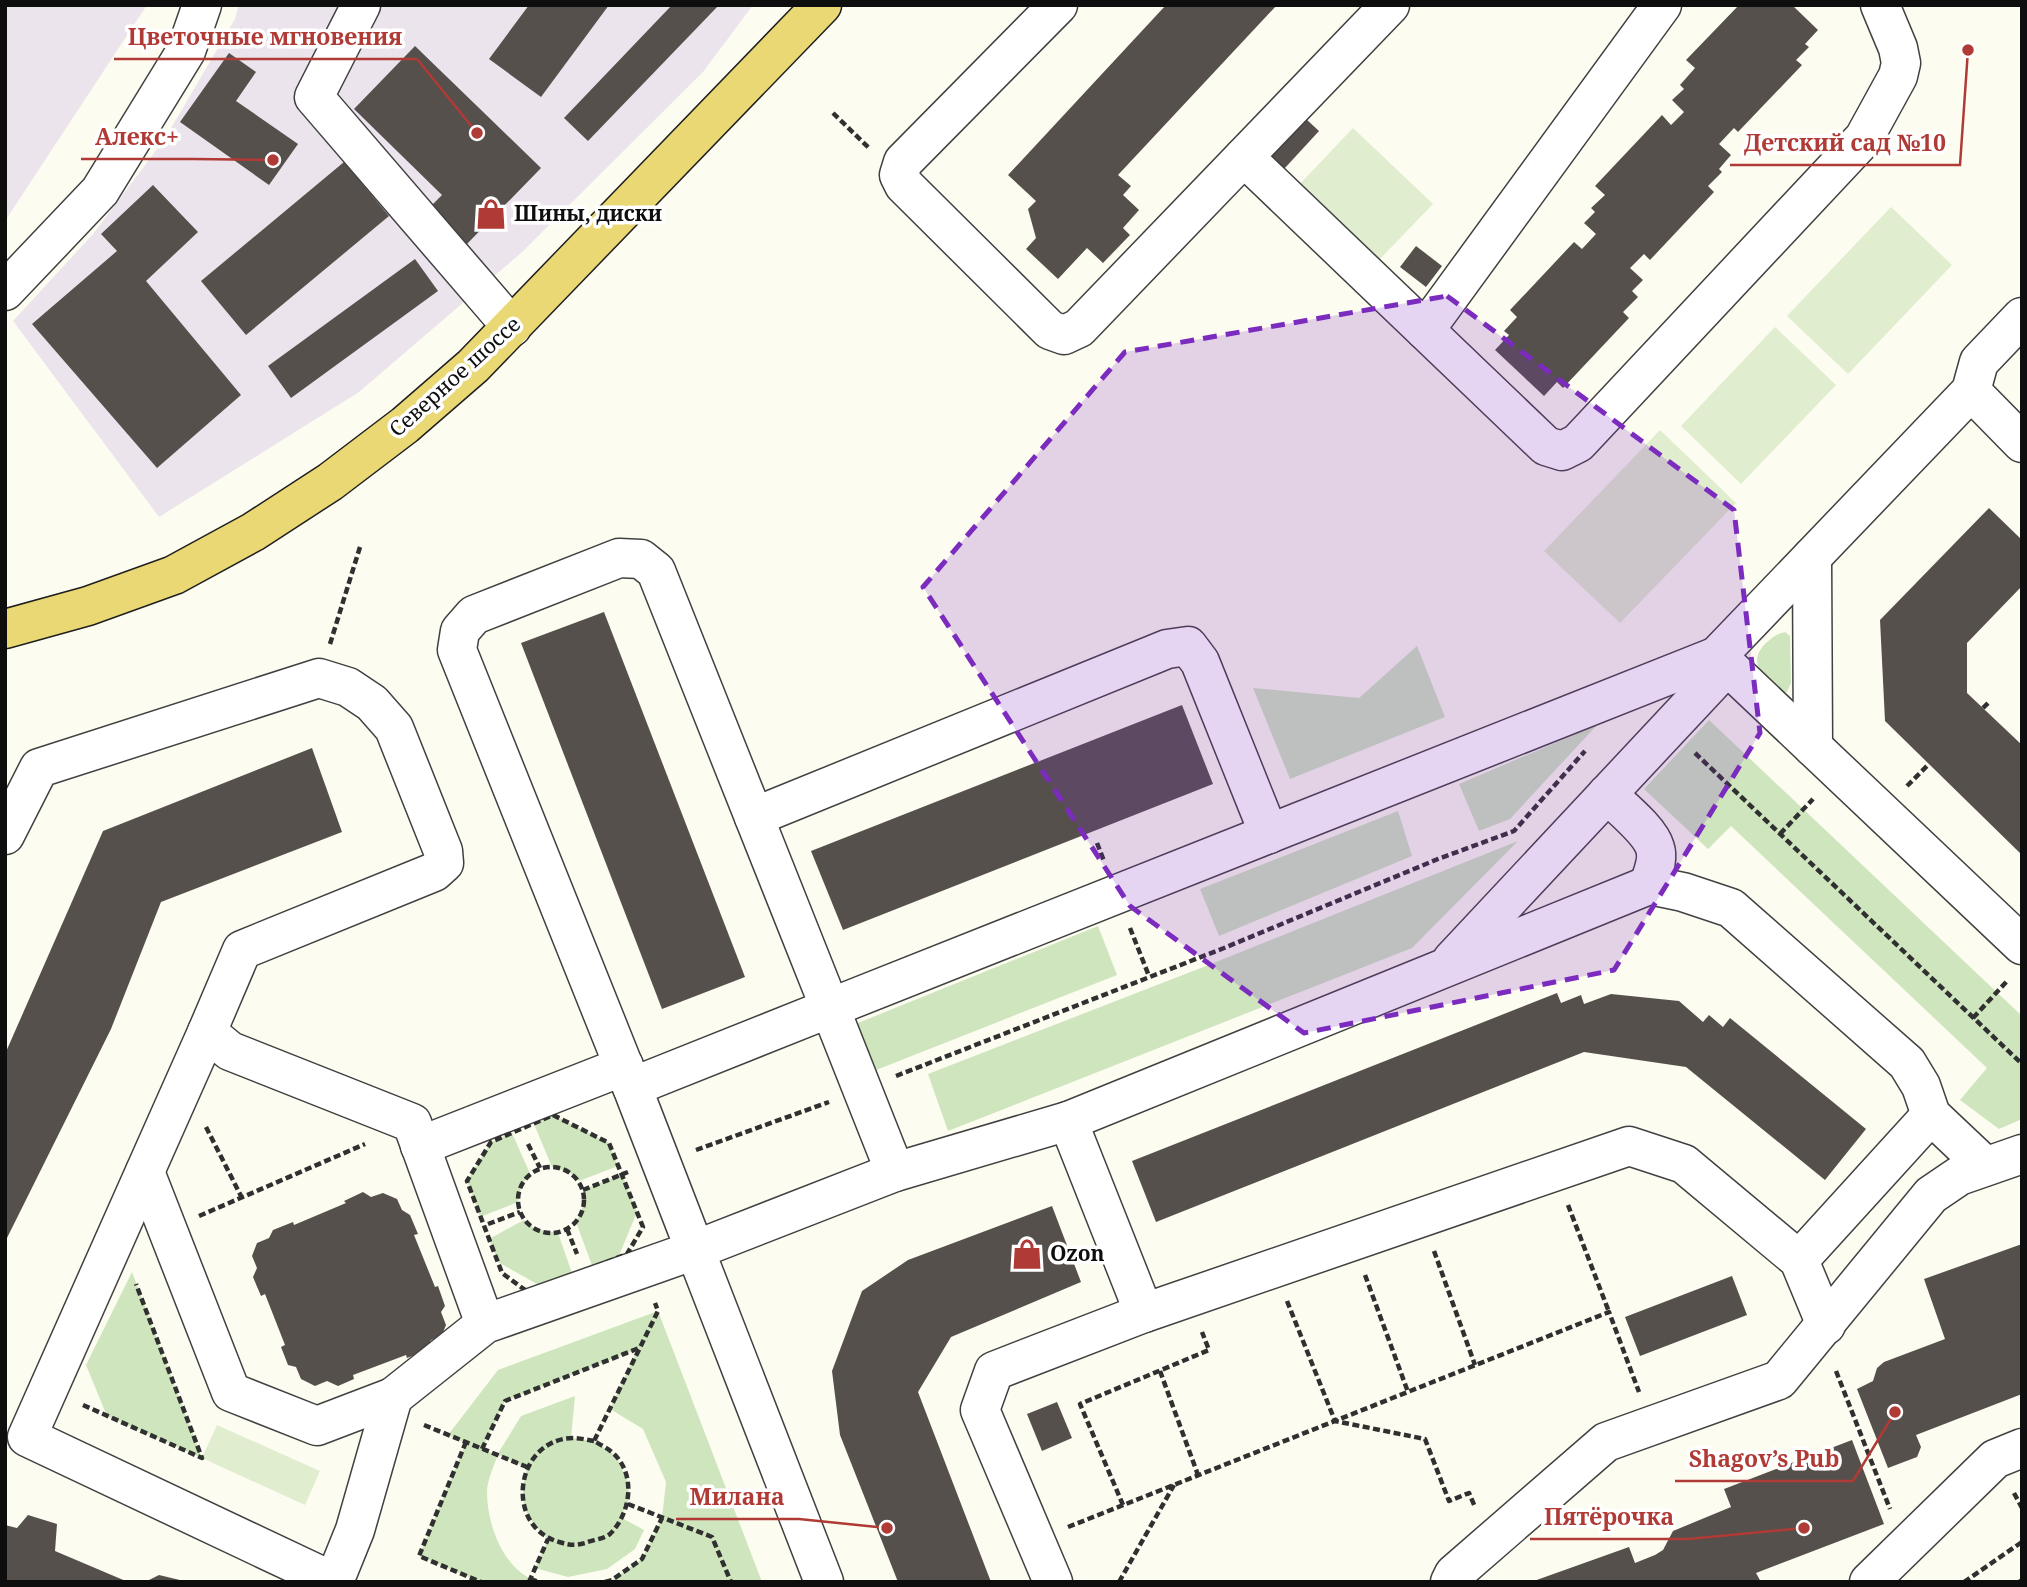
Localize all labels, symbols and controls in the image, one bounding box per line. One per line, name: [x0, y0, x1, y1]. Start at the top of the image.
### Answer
callout: Цветочные мгновения: [114, 15, 417, 59]
text: Цветочные мгновения: [128, 20, 402, 52]
callout: Алекс+: [81, 115, 193, 159]
text: Алекс+: [95, 120, 179, 152]
callout: Детский сад №10: [1730, 121, 1960, 165]
text: Детский сад №10: [1744, 126, 1946, 158]
shop icon: Шины, диски: [474, 197, 508, 231]
place label: Шины, диски: [514, 199, 662, 227]
street label: Северное шоссе: [383, 310, 526, 443]
shop icon: Ozon: [1010, 1237, 1044, 1271]
place label: Ozon: [1050, 1239, 1105, 1267]
callout: Shagov’s Pub: [1675, 1437, 1853, 1481]
text: Shagov’s Pub: [1689, 1442, 1839, 1474]
callout: Милана: [676, 1475, 799, 1519]
text: Милана: [689, 1480, 785, 1512]
callout: Пятёрочка: [1530, 1495, 1688, 1539]
text: Пятёрочка: [1544, 1500, 1674, 1532]

